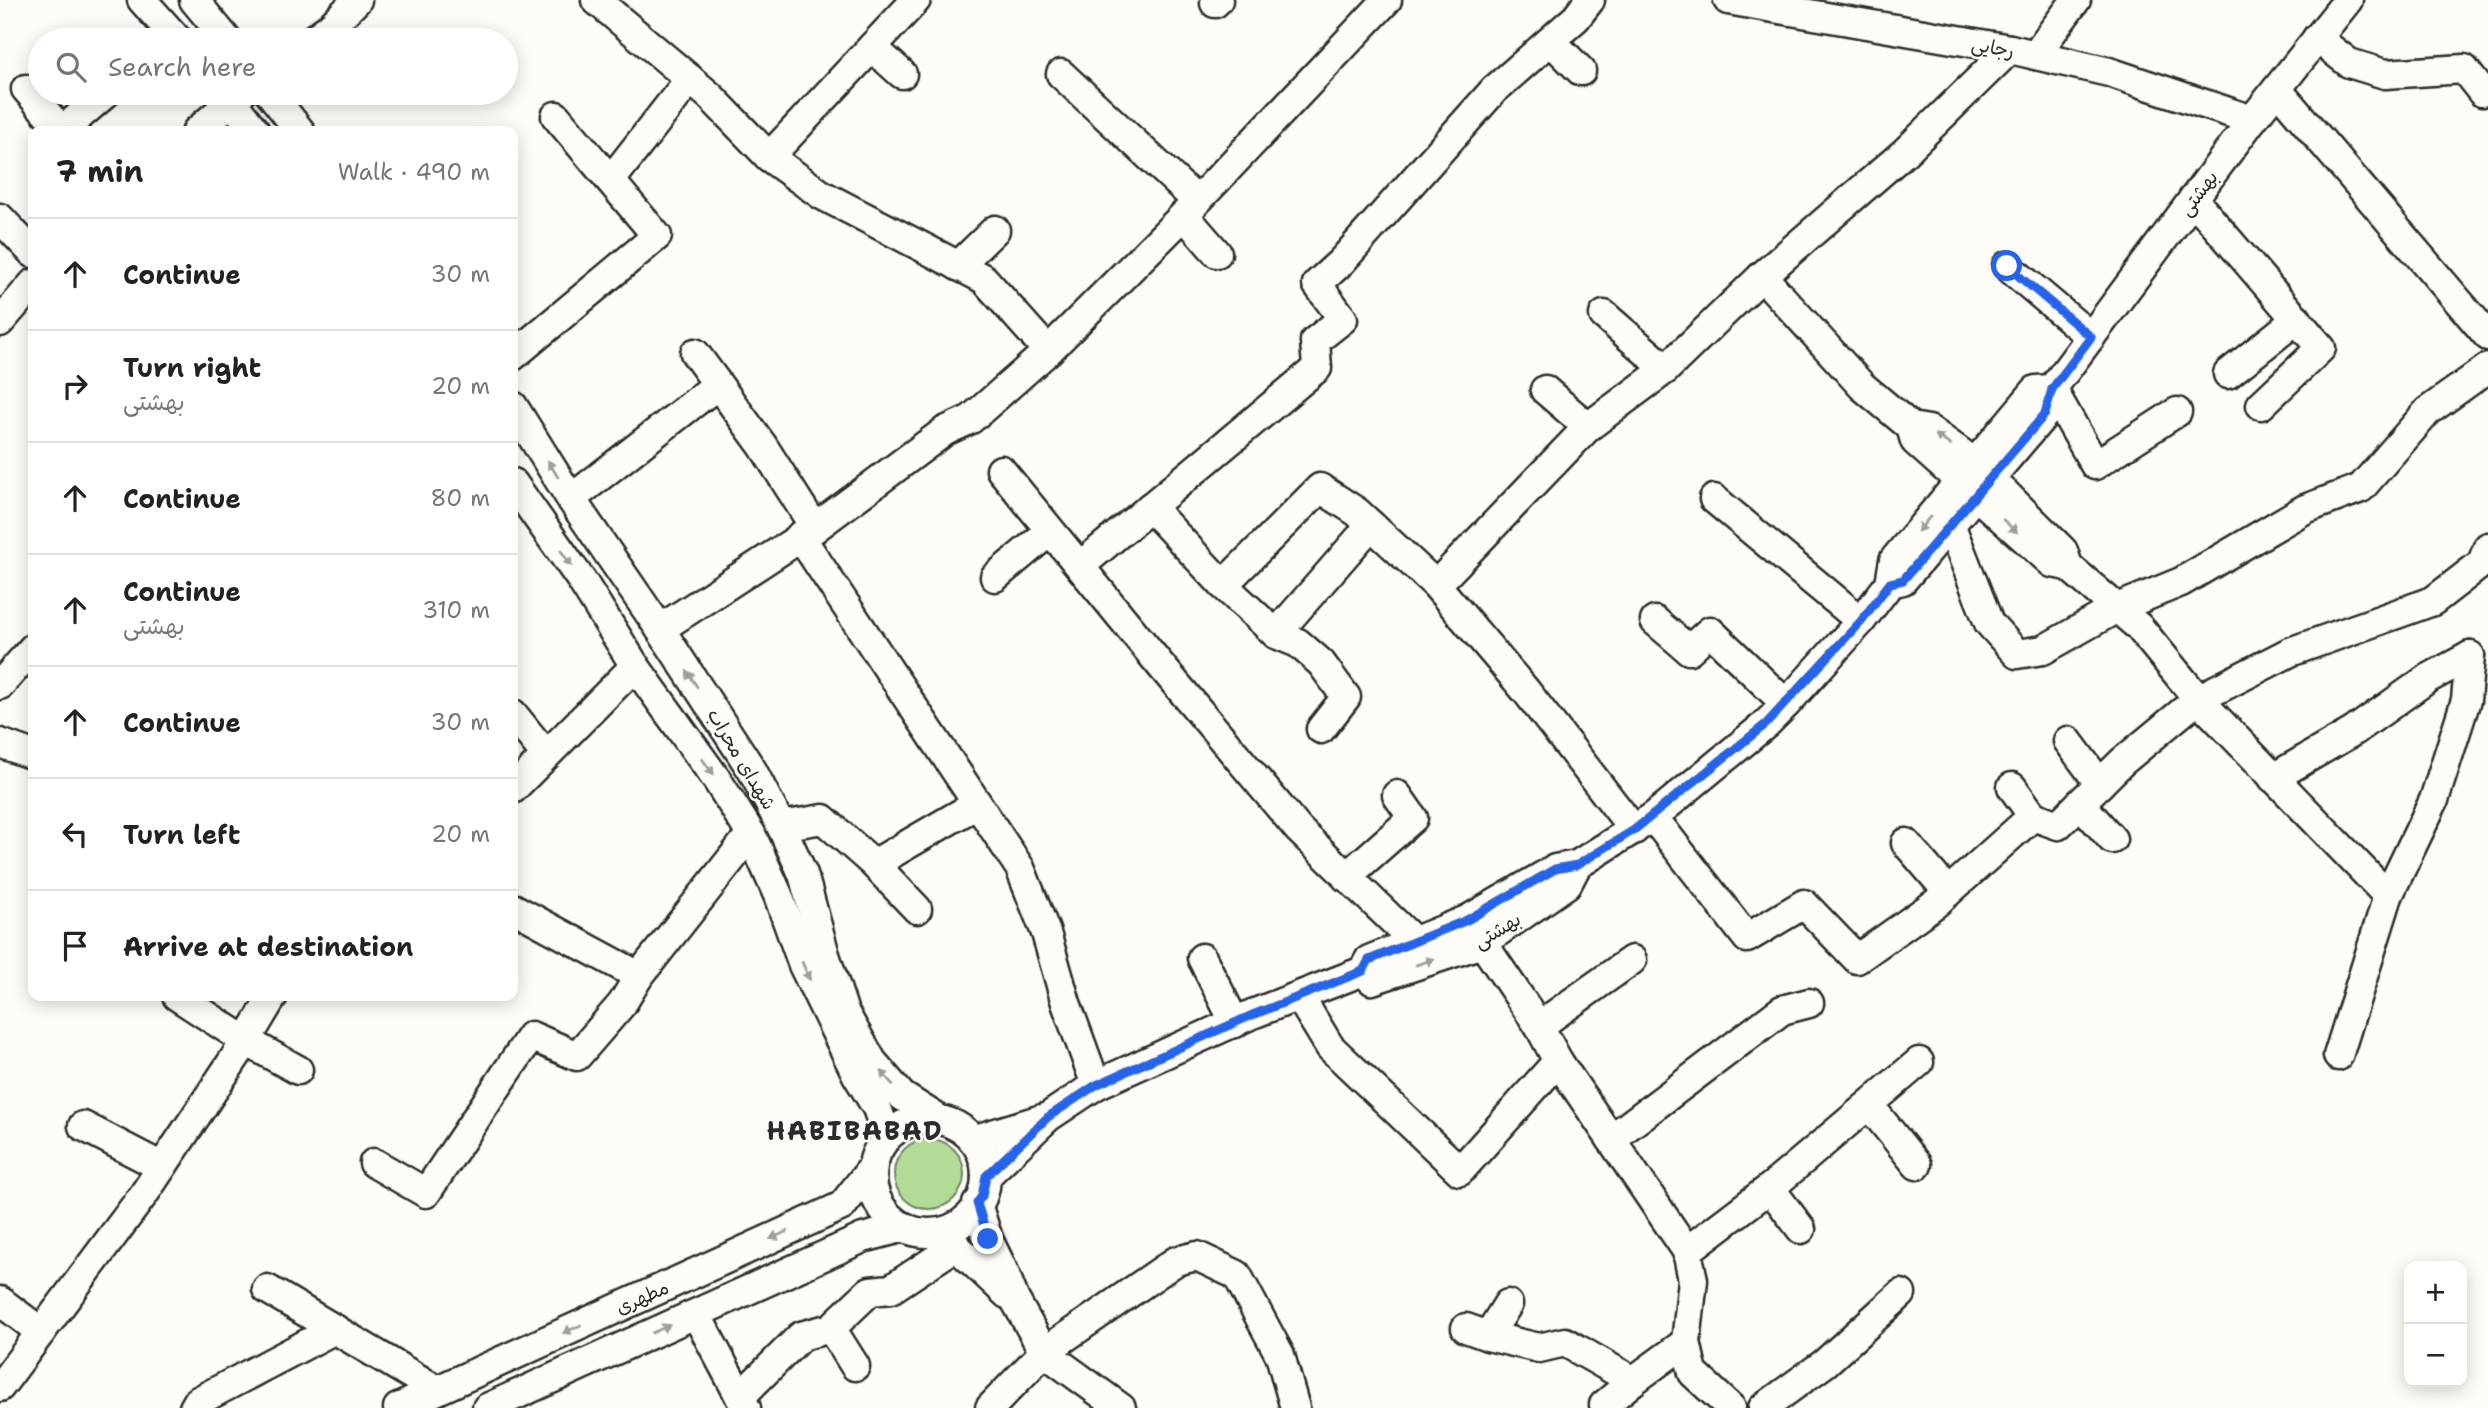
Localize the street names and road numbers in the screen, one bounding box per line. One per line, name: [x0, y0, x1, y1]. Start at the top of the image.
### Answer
street label: رجایی: [1969, 31, 2016, 64]
street label: بهشتی: [2173, 165, 2224, 221]
street label: شهدای محراب: [702, 704, 782, 814]
street label: بهشتی: [1469, 907, 1526, 954]
street label: مطهری: [612, 1275, 673, 1320]

